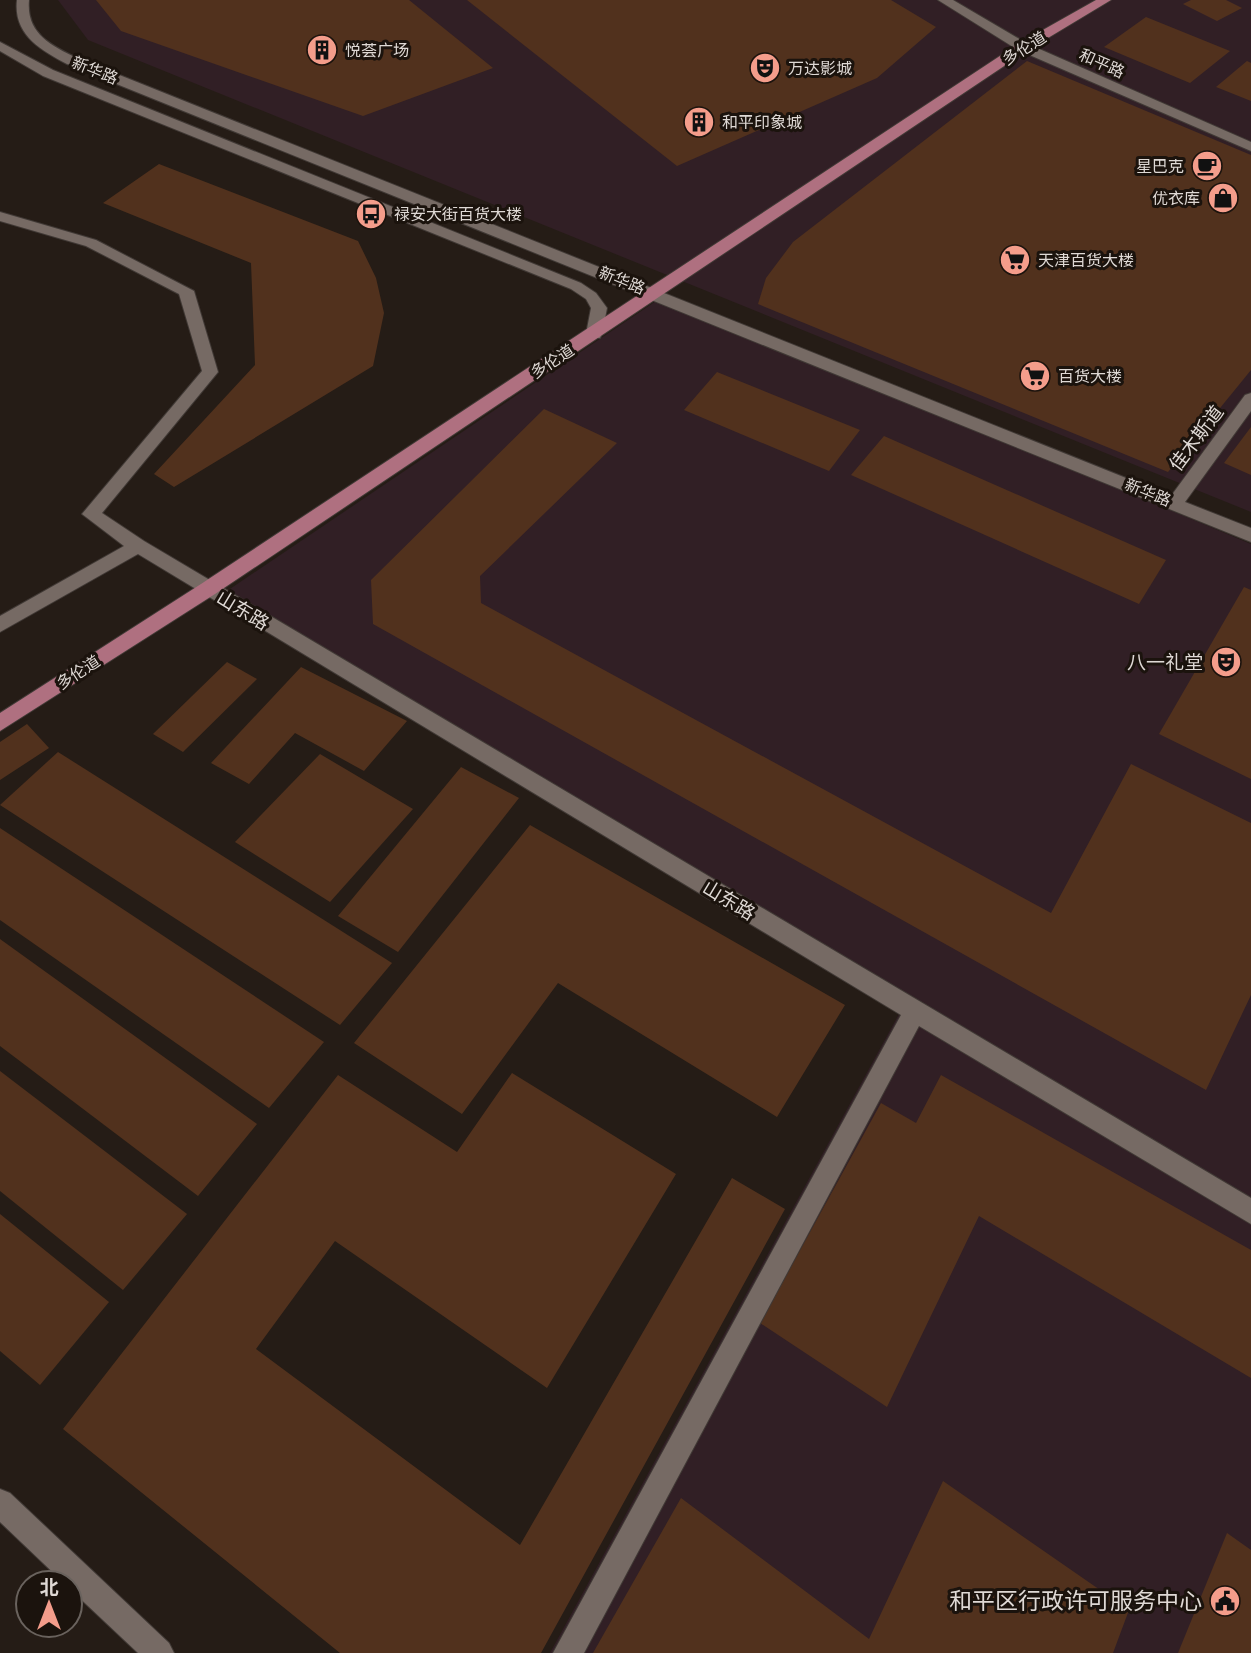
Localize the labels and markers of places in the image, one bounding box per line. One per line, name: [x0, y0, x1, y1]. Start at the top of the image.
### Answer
building icon: 悦荟广场: [305, 33, 339, 67]
place label: 悦荟广场: [345, 39, 409, 61]
theatre icon: 万达影城: [748, 51, 782, 85]
place label: 万达影城: [788, 57, 852, 79]
building icon: 和平印象城: [682, 105, 716, 139]
place label: 和平印象城: [722, 111, 802, 133]
cafe icon: 星巴克: [1190, 149, 1224, 183]
place label: 星巴克: [1136, 155, 1184, 177]
shop icon: 优衣库: [1206, 181, 1240, 215]
place label: 优衣库: [1152, 187, 1200, 209]
bus stop icon: 禄安大街百货大楼: [354, 197, 388, 231]
place label: 禄安大街百货大楼: [394, 203, 522, 225]
supermarket icon: 天津百货大楼: [998, 243, 1032, 277]
place label: 天津百货大楼: [1038, 249, 1134, 271]
supermarket icon: 百货大楼: [1018, 359, 1052, 393]
place label: 百货大楼: [1058, 365, 1122, 387]
theatre icon: 八一礼堂: [1209, 645, 1243, 679]
place label: 八一礼堂: [1127, 649, 1203, 675]
place label: 和平区行政许可服务中心: [949, 1584, 1202, 1616]
public building icon: 和平区行政许可服务中心: [1208, 1584, 1242, 1618]

